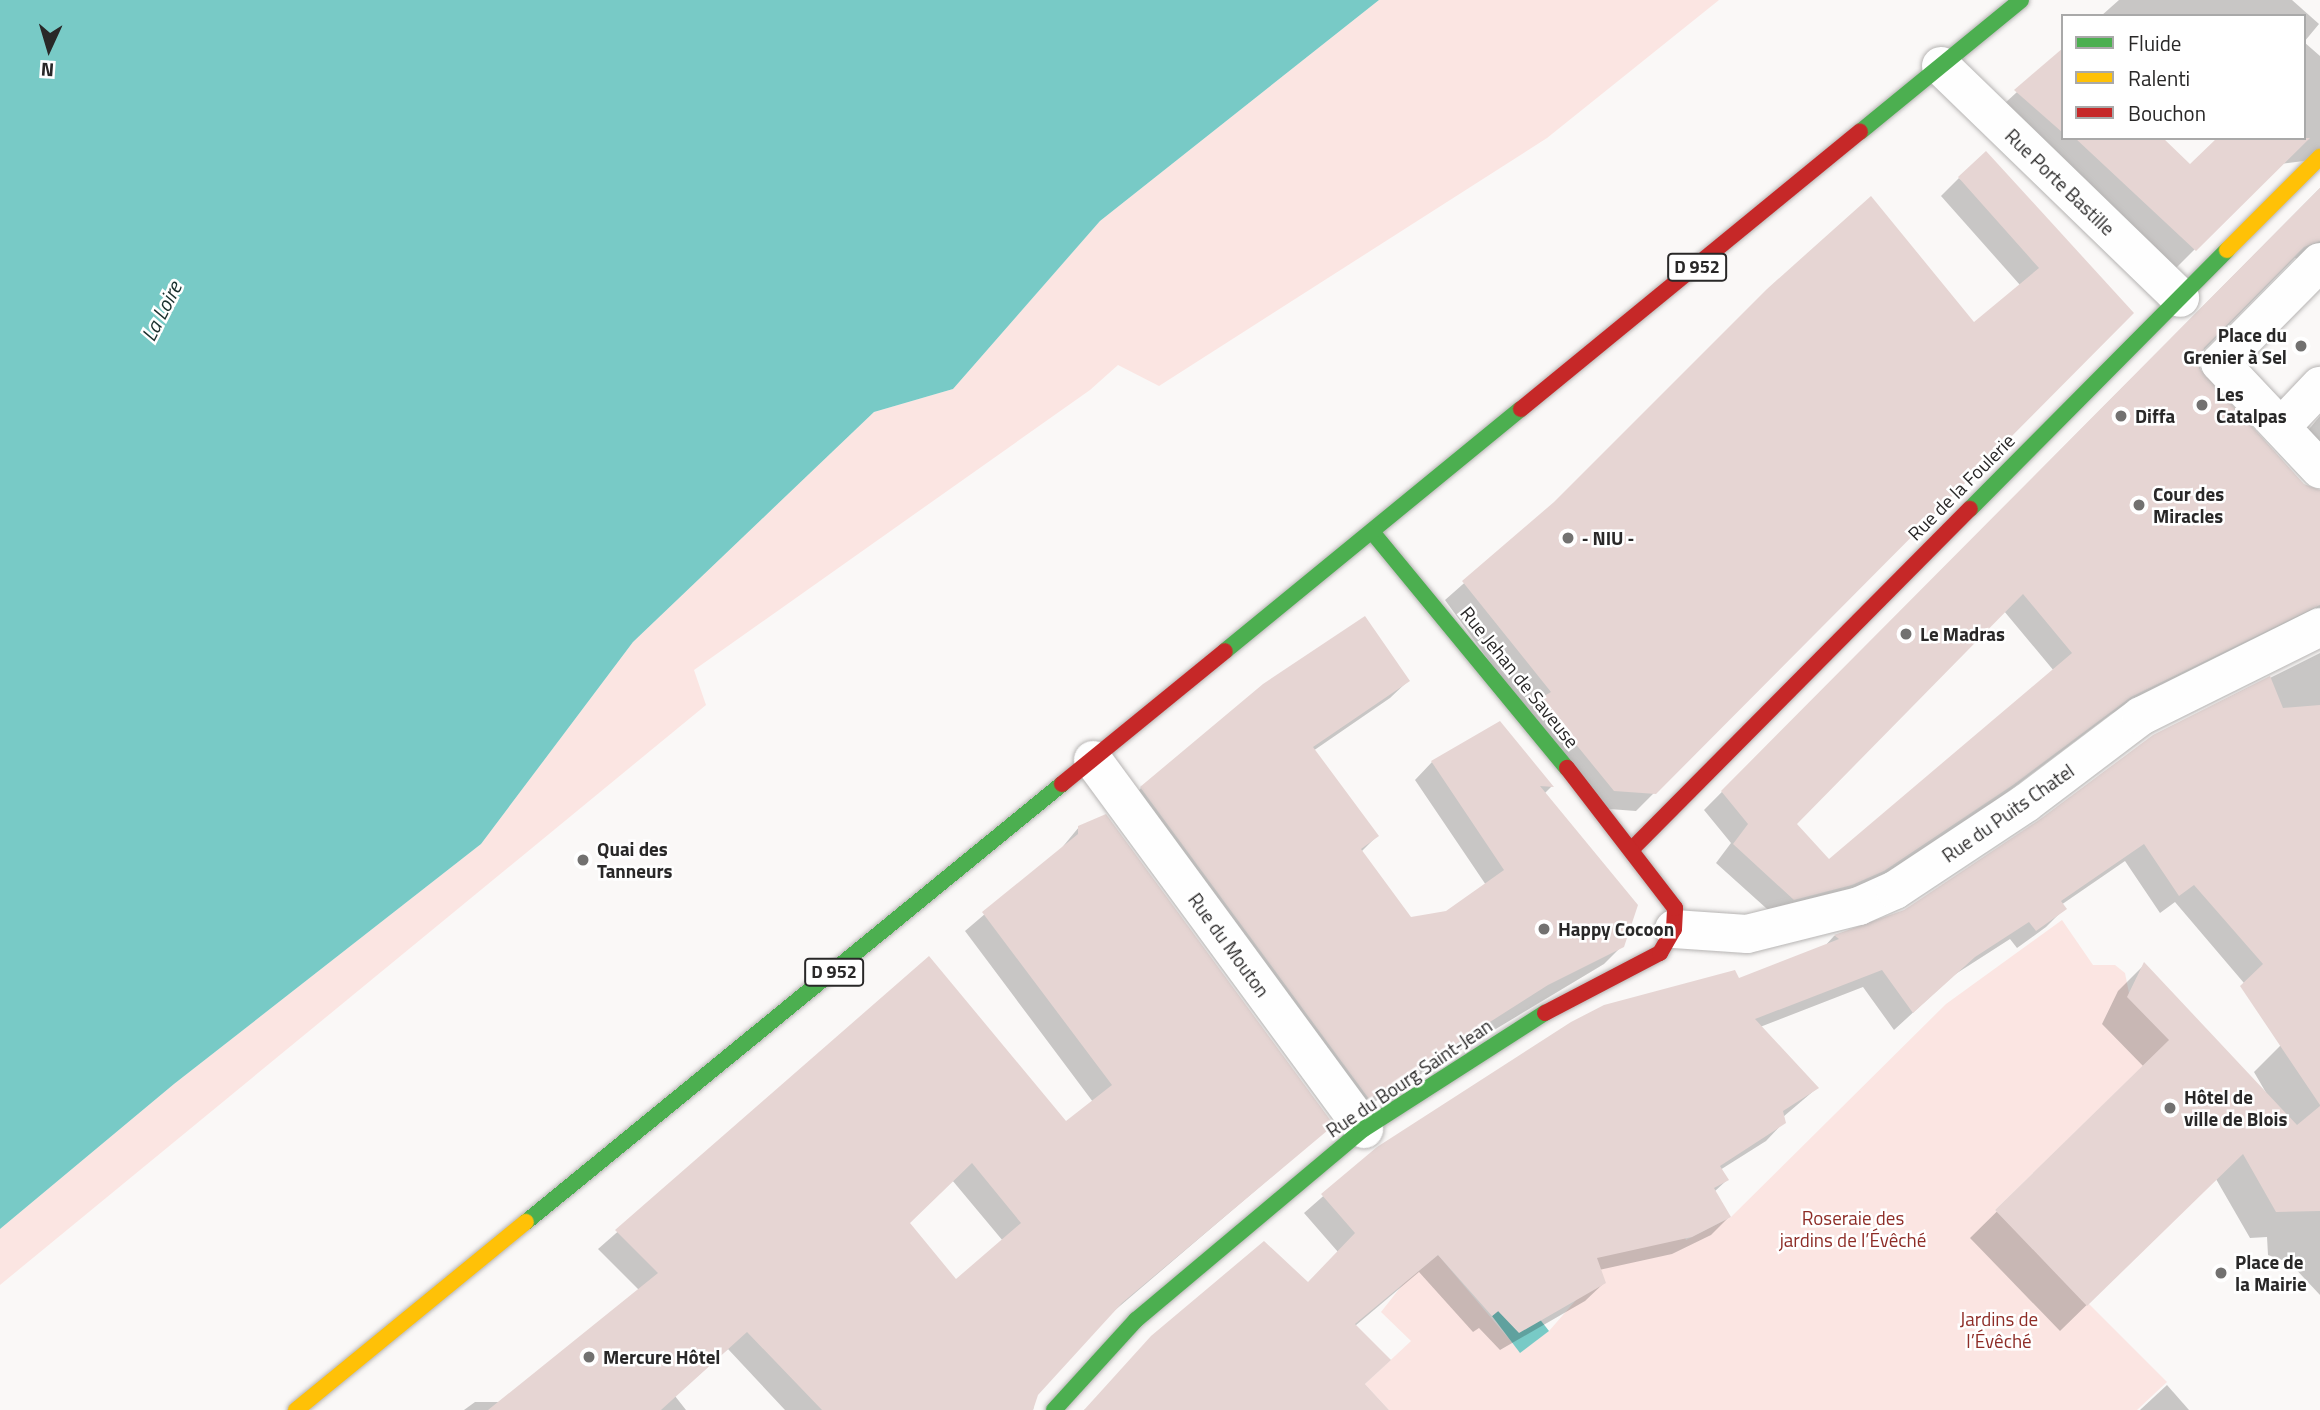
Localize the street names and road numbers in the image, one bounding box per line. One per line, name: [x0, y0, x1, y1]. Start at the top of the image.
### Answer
street label: Rue Porte Bastille: [2001, 124, 2119, 240]
road number: D 952: [1666, 253, 1728, 282]
street label: Rue de la Foulerie: [1903, 429, 2019, 545]
street label: Rue Jehan de Saveuse: [1456, 602, 1584, 752]
street label: Rue du Puits Chatel: [1938, 759, 2078, 867]
street label: Rue du Mouton: [1184, 889, 1274, 1001]
road number: D 952: [802, 958, 866, 987]
street label: Rue du Bourg Saint-Jean: [1322, 1014, 1496, 1142]

